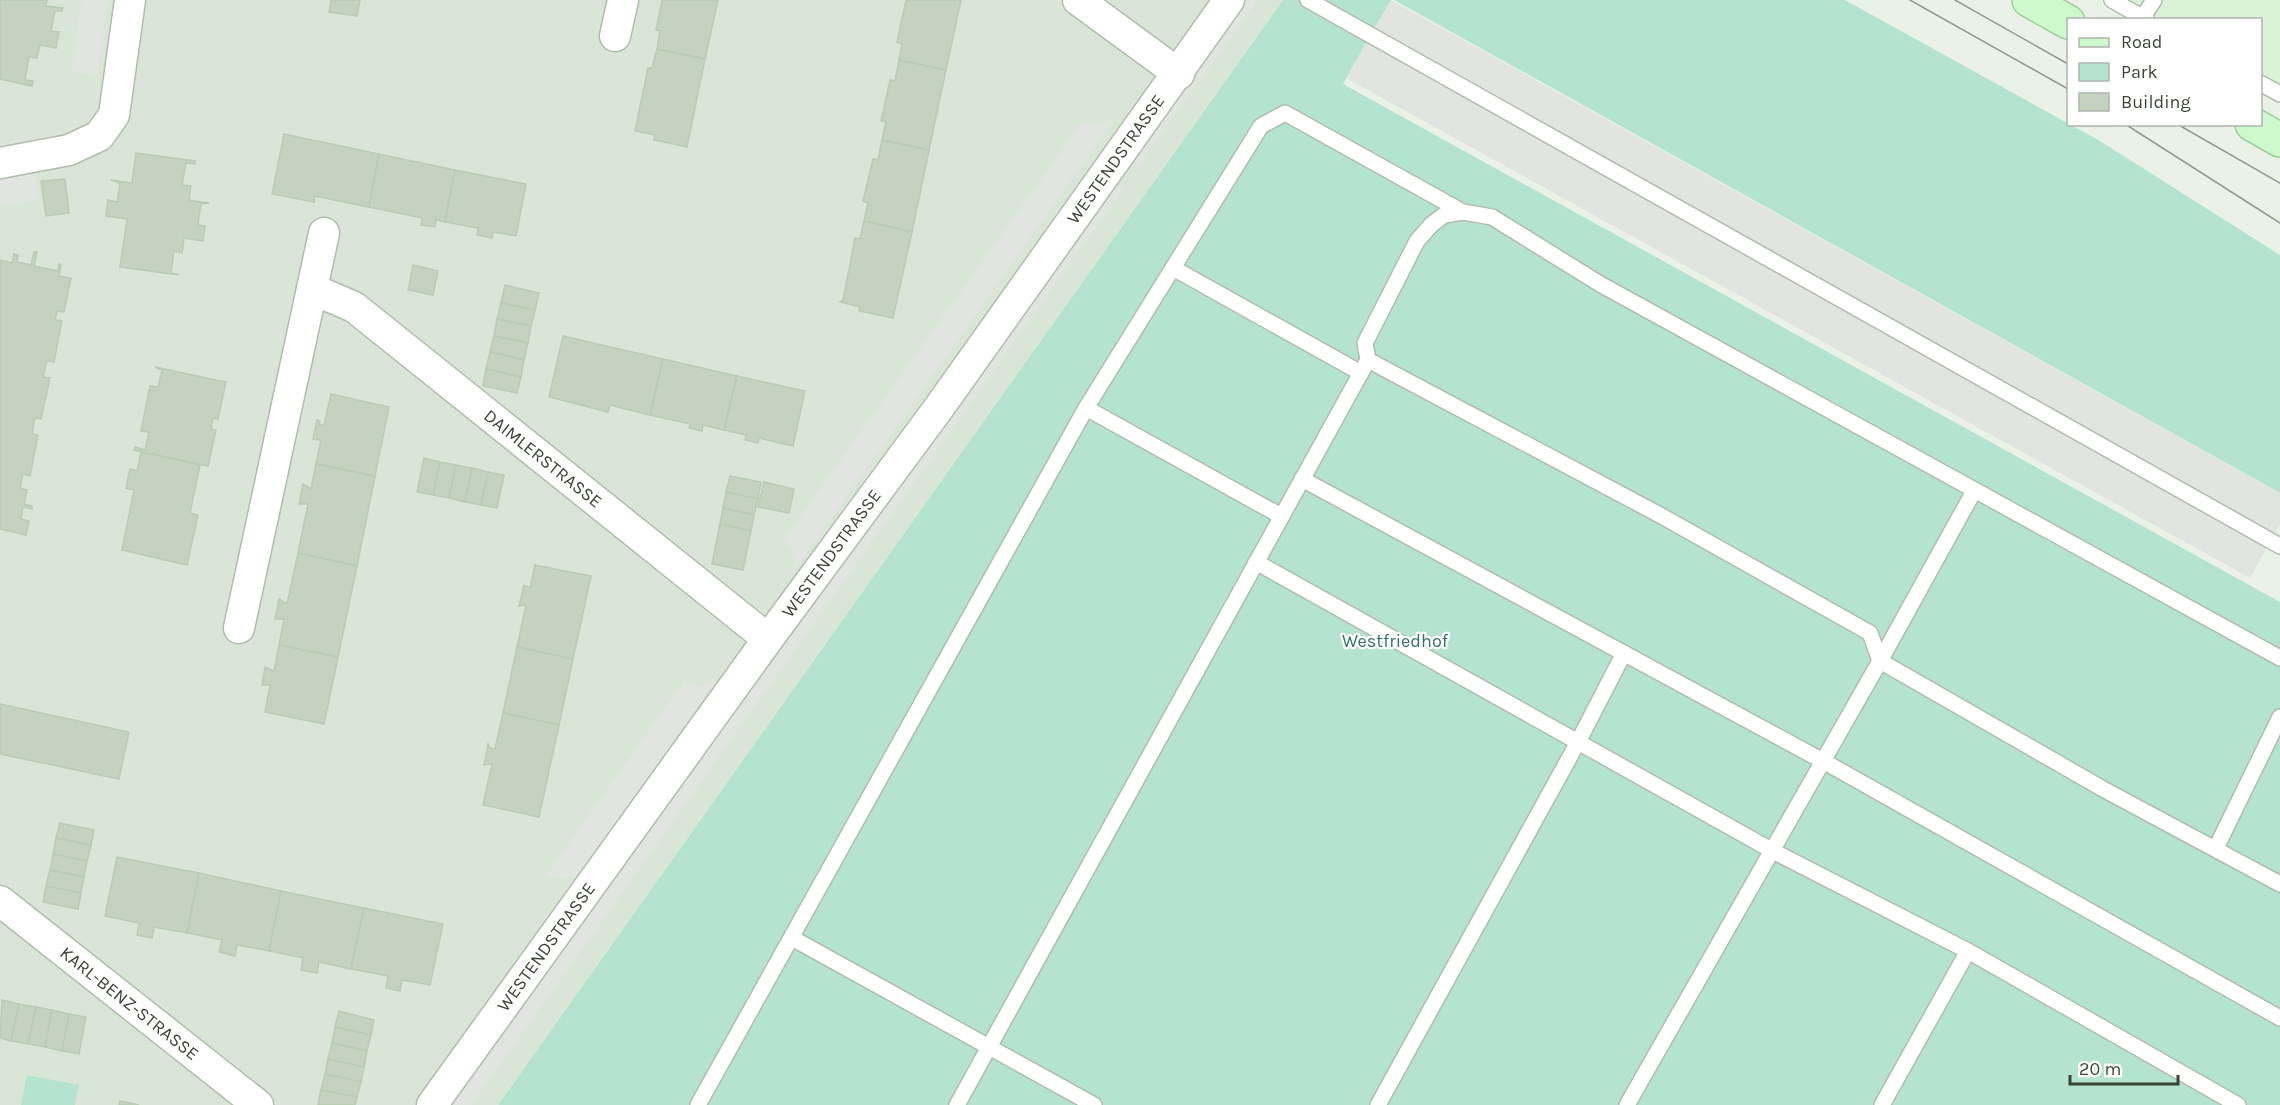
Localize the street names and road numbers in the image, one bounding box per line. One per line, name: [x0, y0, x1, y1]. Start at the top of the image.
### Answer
street label: WESTENDSTRASSE: [1062, 90, 1169, 228]
street label: DAIMLERSTRASSE: [479, 405, 607, 513]
street label: WESTENDSTRASSE: [777, 485, 886, 622]
street label: WESTENDSTRASSE: [492, 878, 600, 1016]
street label: KARL-BENZ-STRASSE: [56, 942, 203, 1065]

